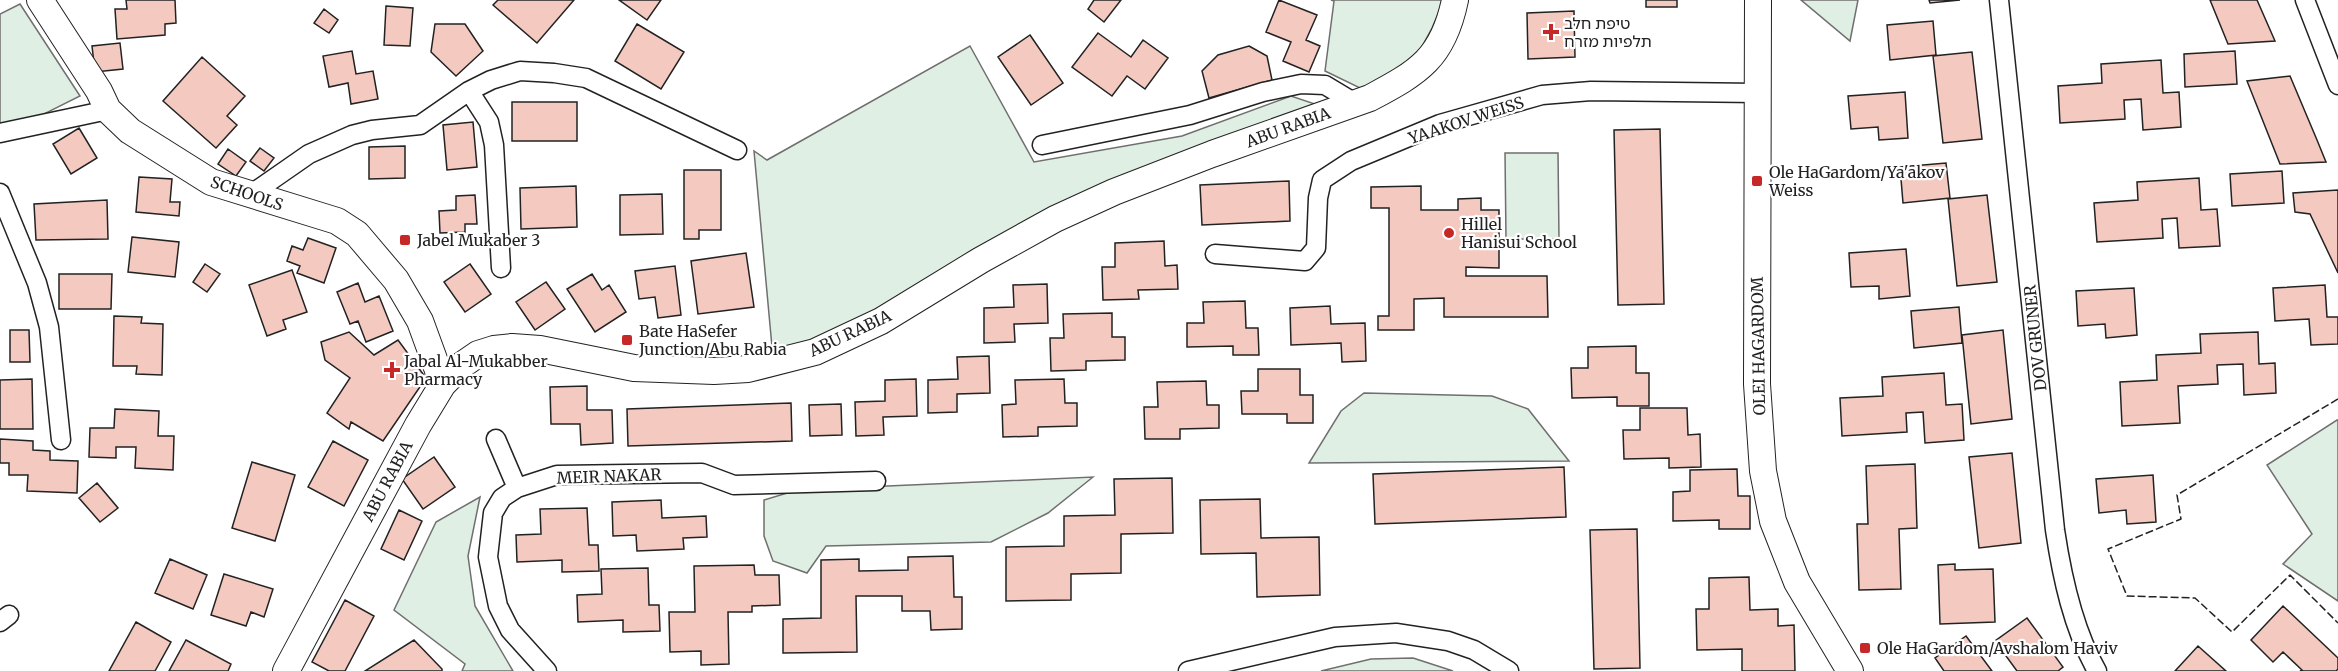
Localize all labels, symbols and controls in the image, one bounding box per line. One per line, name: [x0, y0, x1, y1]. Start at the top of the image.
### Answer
place label: טיפת חלב תלפיות מזרח: [1564, 13, 1652, 51]
marker: טיפת חלב תלפיות מזרח: [1542, 23, 1560, 41]
street label: YAAKOV WEISS: [1405, 92, 1526, 148]
street label: ABU RABIA: [1242, 102, 1334, 152]
place label: Ole HaGardom/Ya'akov Weiss: [1768, 162, 1945, 200]
street label: SCHOOLS: [208, 171, 286, 215]
marker: Ole HaGardom/Ya'akov Weiss: [1750, 174, 1764, 188]
place label: Hillel Hanisui School: [1461, 214, 1577, 252]
marker: Hillel Hanisui School: [1442, 226, 1456, 240]
place label: Jabel Mukaber 3: [416, 230, 541, 250]
marker: Jabel Mukaber 3: [398, 233, 412, 247]
street label: OLEI HAGARDOM: [1747, 276, 1769, 415]
street label: DOV GRUNER: [2019, 283, 2051, 392]
street label: ABU RABIA: [805, 305, 895, 361]
place label: Bate HaSefer Junction/Abu Rabia: [638, 321, 787, 359]
marker: Bate HaSefer Junction/Abu Rabia: [620, 333, 634, 347]
place label: Jabal Al-Mukabber Pharmacy: [403, 351, 548, 389]
marker: Jabal Al-Mukabber Pharmacy: [385, 363, 399, 377]
street label: ABU RABIA: [357, 437, 417, 526]
street label: MEIR NAKAR: [556, 464, 663, 488]
place label: Ole HaGardom/Avshalom Haviv: [1877, 638, 2118, 658]
marker: Ole HaGardom/Avshalom Haviv: [1858, 641, 1872, 655]

